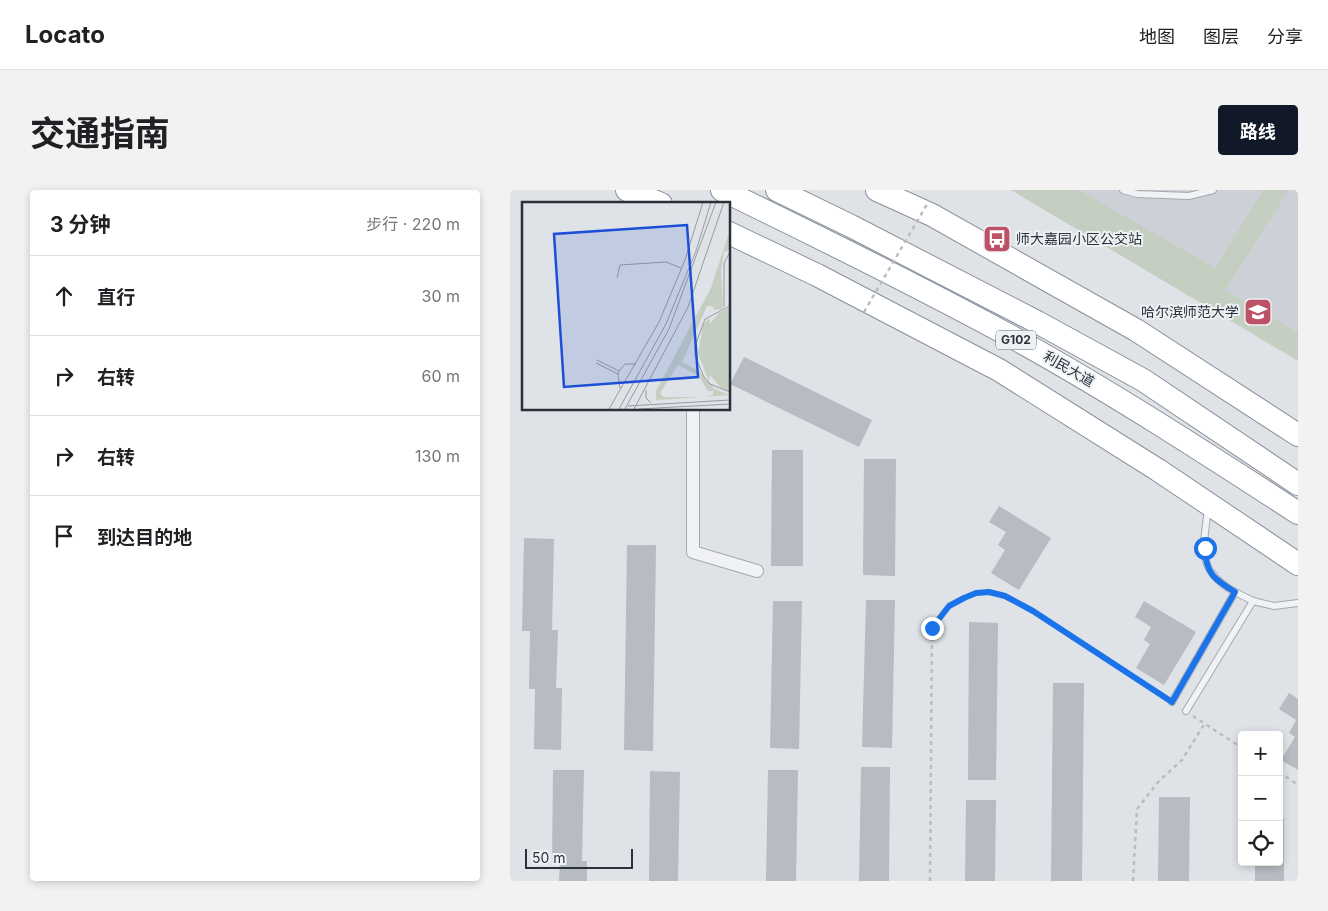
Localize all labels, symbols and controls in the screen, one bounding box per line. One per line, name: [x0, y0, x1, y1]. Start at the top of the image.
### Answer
text: Locato: [25, 20, 105, 49]
text: 地图: [1139, 26, 1175, 47]
text: 图层: [1203, 26, 1239, 47]
text: 分享: [1267, 26, 1303, 47]
button: 路线: [1218, 105, 1298, 155]
text: 交通指南: [30, 112, 170, 154]
inset map: [522, 202, 730, 410]
text: 3 分钟: [50, 212, 111, 237]
text: 步行 · 220 m: [366, 214, 460, 234]
bus stop icon: 师大嘉园小区公交站: [982, 224, 1012, 254]
place label: 师大嘉园小区公交站: [1016, 230, 1142, 247]
icon: ahead: [50, 282, 78, 310]
text: 直行: [97, 286, 135, 309]
text: 30 m: [422, 286, 460, 306]
school or university icon: 哈尔滨师范大学: [1243, 297, 1273, 327]
place label: 哈尔滨师范大学: [1141, 303, 1239, 320]
road number: G102: [996, 330, 1036, 350]
street label: 利民大道: [1041, 347, 1098, 390]
icon: right: [50, 362, 78, 390]
text: 右转: [97, 366, 135, 389]
text: 60 m: [421, 366, 460, 386]
icon: right: [50, 442, 78, 470]
text: 右转: [97, 446, 135, 469]
text: 130 m: [415, 446, 460, 466]
icon: arrive: [50, 522, 78, 550]
text: 到达目的地: [97, 526, 192, 549]
route start: [1194, 537, 1217, 560]
route end: [921, 617, 944, 640]
map controls: [1238, 731, 1283, 866]
button: +: [1238, 731, 1283, 776]
button: −: [1238, 776, 1283, 821]
button: locate: [1238, 821, 1283, 866]
scale bar: [525, 846, 632, 869]
text: 50 m: [532, 849, 566, 866]

